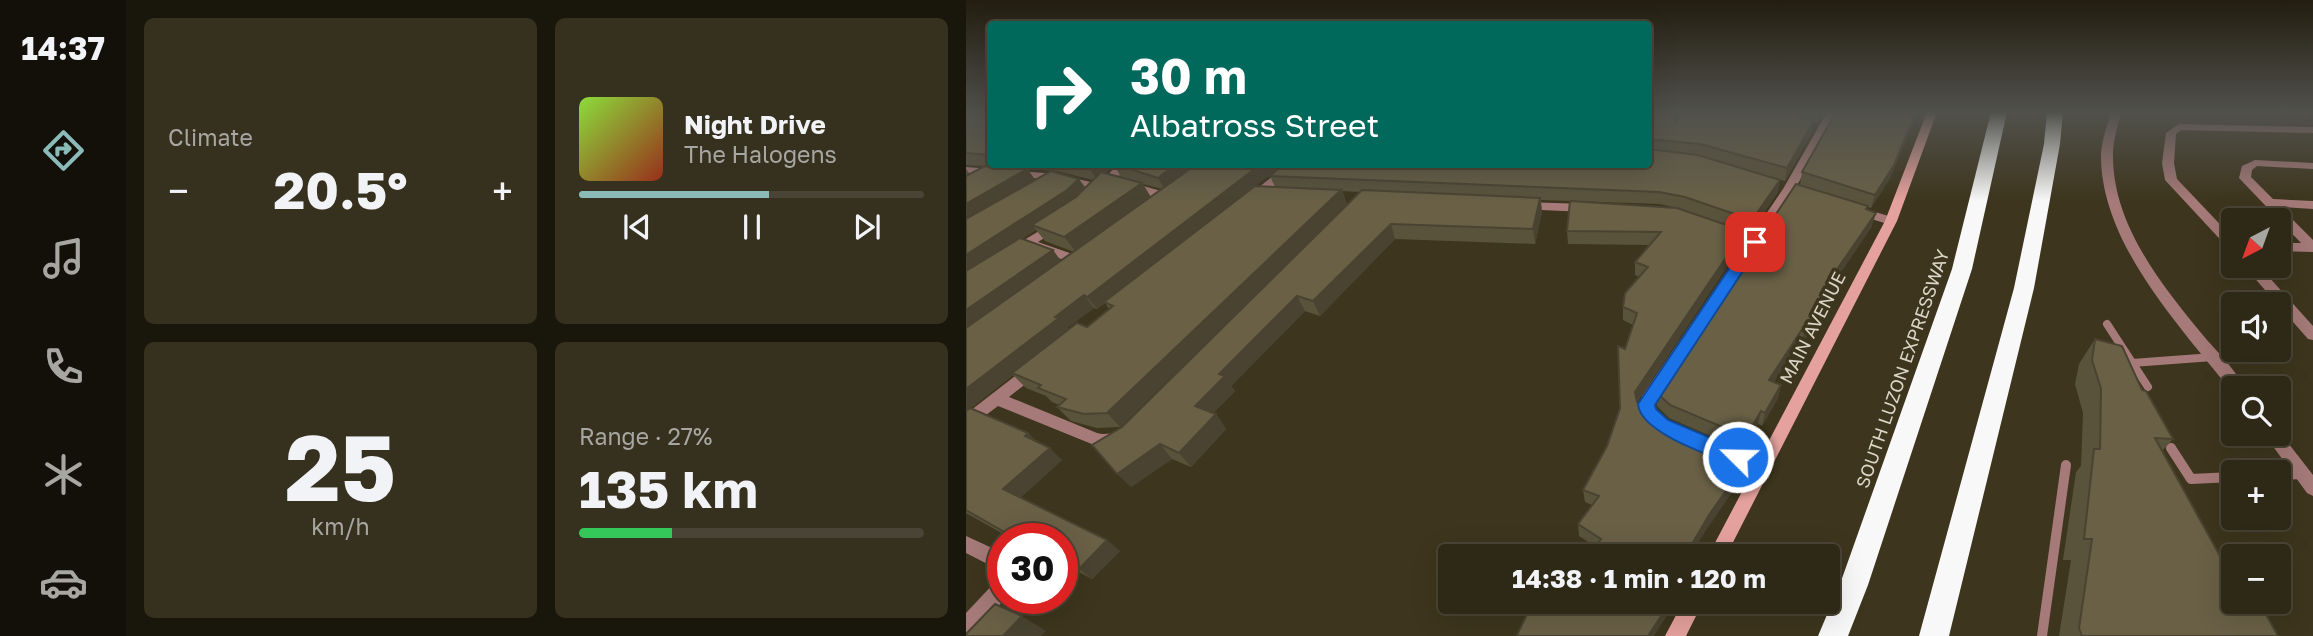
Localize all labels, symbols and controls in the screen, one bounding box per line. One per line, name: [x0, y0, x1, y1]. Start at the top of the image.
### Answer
text: 14:37: [21, 29, 105, 67]
text: 30 m: [1130, 46, 1247, 105]
icon: right: [1015, 49, 1106, 140]
text: Albatross Street: [1130, 106, 1379, 144]
text: Night Drive: [684, 109, 826, 140]
text: Climate: [168, 123, 253, 151]
icon: directions: [39, 126, 88, 175]
text: The Halogens: [684, 140, 837, 168]
text: 20.5°: [273, 158, 408, 220]
text: −: [168, 168, 189, 213]
text: +: [492, 168, 513, 213]
icon: previous: [618, 208, 656, 246]
icon: pause: [733, 208, 771, 246]
icon: next: [848, 208, 886, 246]
north arrow: [2221, 208, 2291, 278]
map controls: [2221, 208, 2291, 614]
pin: [1725, 212, 1785, 272]
icon: arrive: [1736, 223, 1774, 261]
icon: music: [39, 234, 88, 283]
street label: SOUTH LUZON EXPRESSWAY: [1851, 246, 1953, 491]
street label: MAIN AVENUE: [1774, 268, 1850, 387]
button: sound: [2221, 292, 2291, 362]
icon: phone: [39, 342, 88, 391]
button: search: [2221, 376, 2291, 446]
text: 25: [285, 412, 396, 521]
position arrow: [1701, 420, 1775, 494]
text: Range · 27%: [579, 422, 712, 450]
icon: climate: [39, 450, 88, 499]
text: 135 km: [579, 457, 758, 519]
button: +: [2221, 460, 2291, 530]
text: km/h: [311, 512, 370, 540]
speed limit sign: 30: [987, 523, 1078, 614]
button: −: [2221, 544, 2291, 614]
icon: car: [39, 558, 88, 607]
text: 14:38 · 1 min · 120 m: [1512, 563, 1766, 594]

